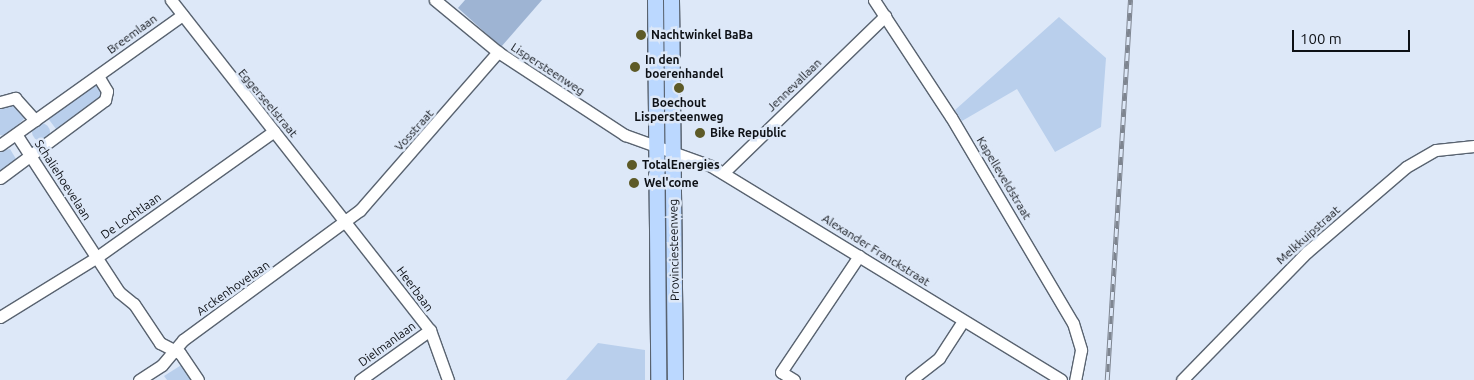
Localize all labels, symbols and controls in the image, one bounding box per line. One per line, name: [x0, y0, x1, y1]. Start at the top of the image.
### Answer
street label: Breemlaan: [104, 11, 160, 57]
scale bar: [1294, 20, 1412, 52]
place label: Nachtwinkel BaBa: [651, 28, 753, 42]
marker: Nachtwinkel BaBa: [635, 29, 647, 41]
text: 100 m: [1300, 30, 1342, 47]
street label: Lispersteenweg: [508, 40, 588, 98]
place label: In den boerenhandel: [645, 53, 723, 81]
street label: Jennevallaan: [764, 55, 824, 115]
marker: In den boerenhandel: [629, 61, 641, 73]
street label: Eggerseelstraat: [235, 66, 301, 140]
marker: Boechout Lispersteenweg: [673, 82, 685, 94]
place label: Boechout Lispersteenweg: [634, 96, 724, 124]
street label: Vosstraat: [392, 106, 436, 154]
place label: Bike Republic: [710, 126, 786, 140]
marker: Bike Republic: [694, 127, 706, 139]
street label: Kapelleveldstraat: [974, 134, 1034, 222]
street label: Schaliehoevelaan: [32, 137, 94, 223]
place label: TotalEnergies: [642, 158, 720, 172]
marker: TotalEnergies: [626, 159, 638, 171]
place label: Wel'come: [644, 176, 699, 190]
marker: Wel'come: [628, 177, 640, 189]
street label: De Lochtlaan: [98, 190, 164, 242]
street label: Provinciesteenweg: [666, 199, 682, 301]
street label: Melkkuipstraat: [1273, 203, 1343, 267]
street label: Alexander Franckstraat: [819, 211, 933, 289]
street label: Arckenhovelaan: [194, 257, 272, 319]
street label: Heerbaan: [393, 264, 437, 314]
street label: Dielmanlaan: [356, 319, 418, 369]

